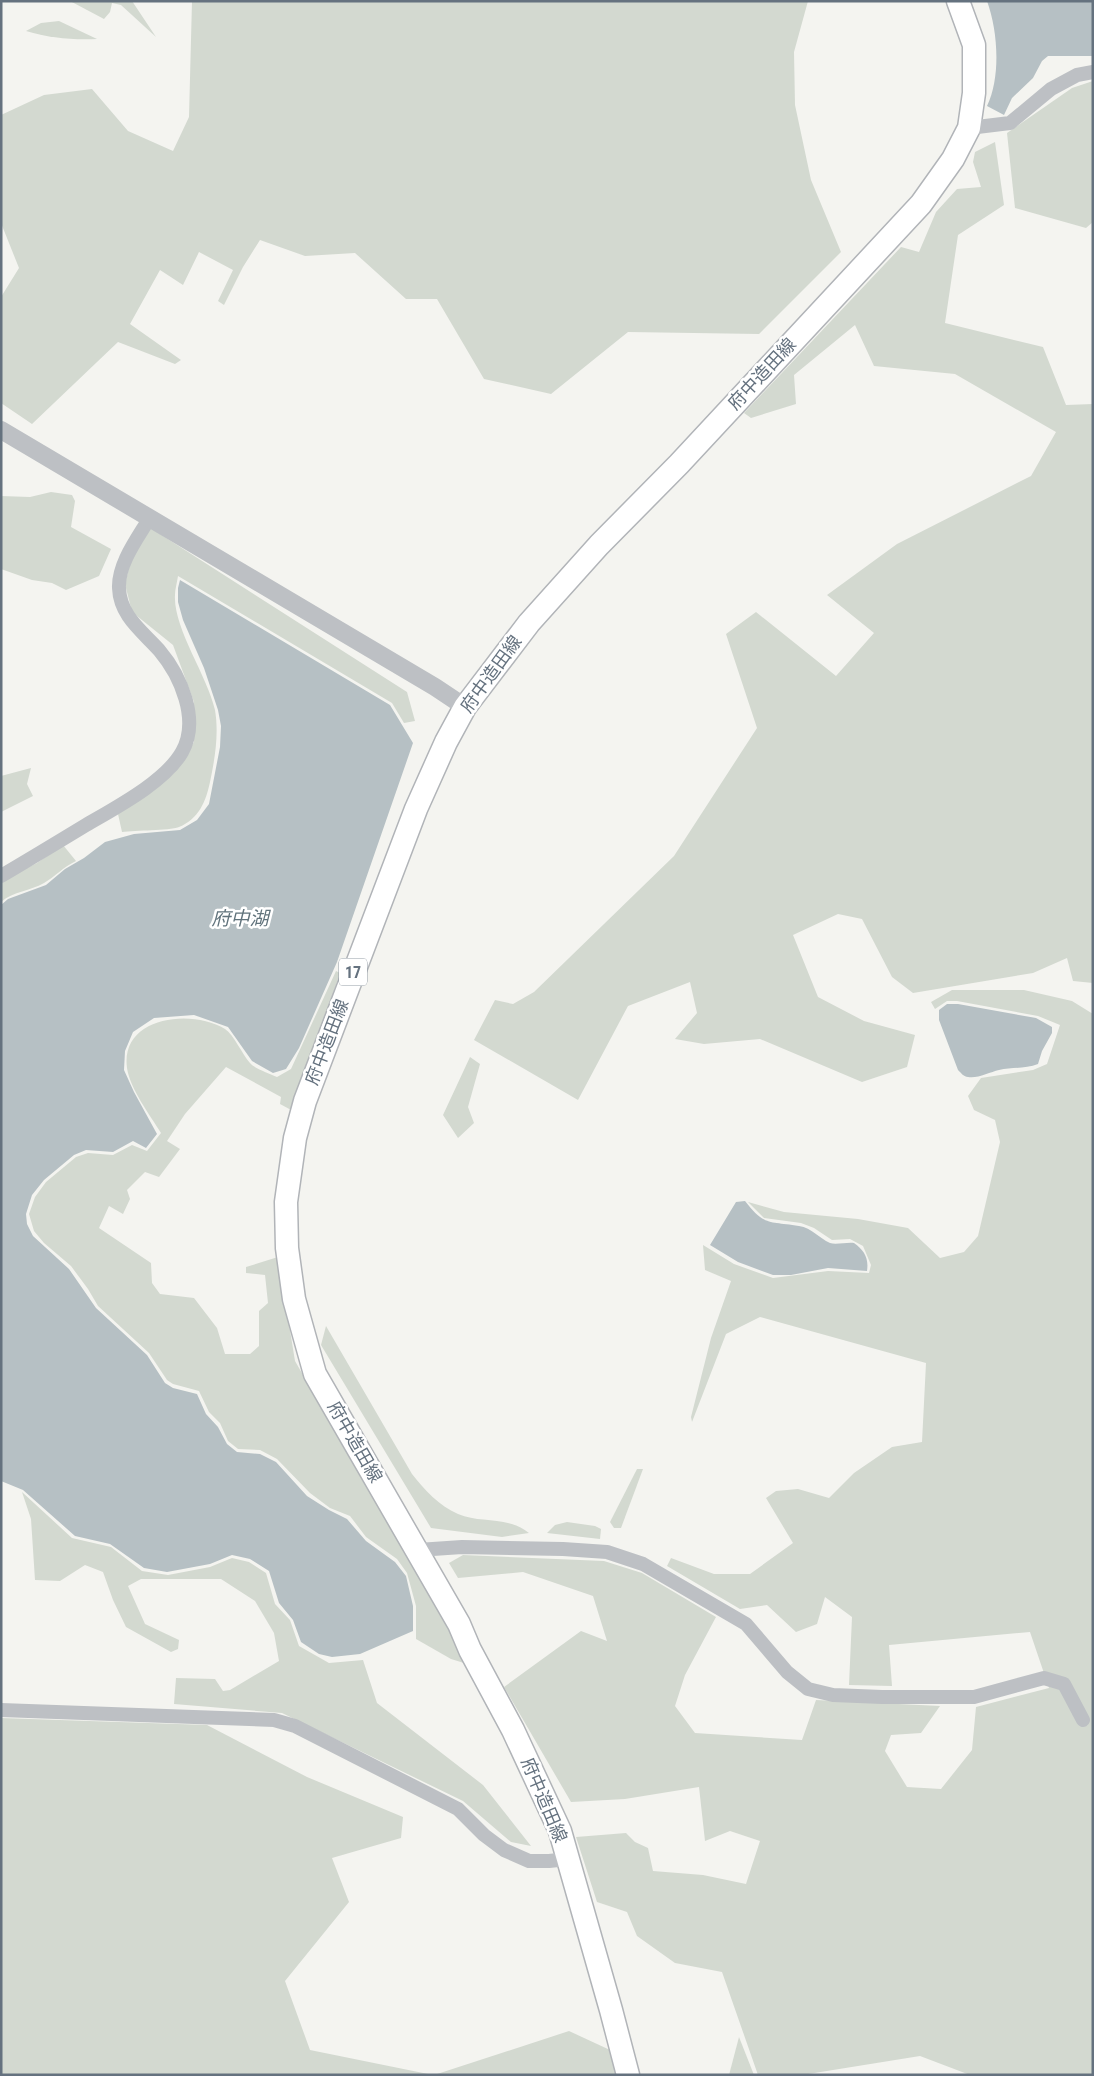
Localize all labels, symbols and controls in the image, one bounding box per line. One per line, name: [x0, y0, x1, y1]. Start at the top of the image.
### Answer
street label: 府中造田線: [723, 334, 800, 414]
street label: 府中造田線: [456, 631, 526, 716]
water label: 府中湖: [211, 907, 271, 930]
road number: 17: [339, 959, 367, 986]
street label: 府中造田線: [301, 996, 352, 1088]
street label: 府中造田線: [324, 1398, 387, 1486]
street label: 府中造田線: [517, 1754, 572, 1845]

